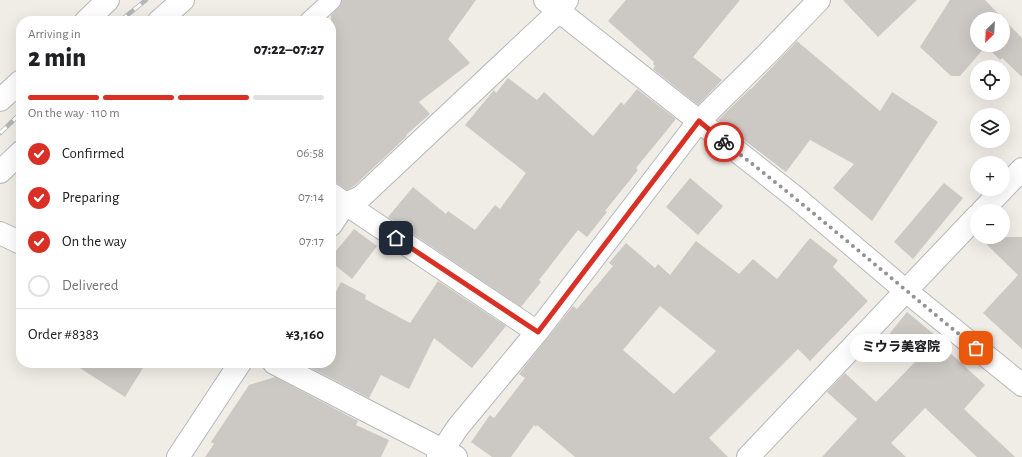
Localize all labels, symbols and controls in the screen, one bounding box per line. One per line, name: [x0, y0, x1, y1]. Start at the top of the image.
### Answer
north arrow: [970, 12, 1010, 52]
map controls: [970, 12, 1010, 244]
text: Arriving in: [28, 28, 81, 41]
text: 07:22–07:27: [253, 42, 324, 57]
text: 2 min: [28, 45, 86, 71]
button: locate: [970, 60, 1010, 100]
text: On the way · 110 m: [28, 107, 120, 120]
button: layers: [970, 108, 1010, 148]
courier: [704, 122, 744, 162]
icon: bike: [713, 131, 735, 153]
icon: check: [28, 143, 50, 165]
text: Confirmed: [62, 146, 124, 161]
text: 06:58: [296, 147, 324, 160]
button: +: [970, 156, 1010, 196]
icon: check: [28, 187, 50, 209]
text: Preparing: [62, 190, 119, 205]
text: 07:14: [298, 191, 324, 204]
button: −: [970, 204, 1010, 244]
pin: [379, 221, 413, 255]
icon: home: [385, 227, 407, 249]
icon: check: [28, 231, 50, 253]
text: On the way: [62, 234, 127, 249]
text: 07:17: [299, 235, 324, 248]
text: Delivered: [62, 278, 119, 293]
text: Order #8383: [28, 327, 99, 342]
text: ¥3,160: [286, 327, 324, 342]
pin: [959, 331, 993, 365]
callout: ミウラ美容院: [850, 334, 952, 362]
icon: bag: [965, 337, 987, 359]
text: ミウラ美容院: [862, 341, 940, 354]

